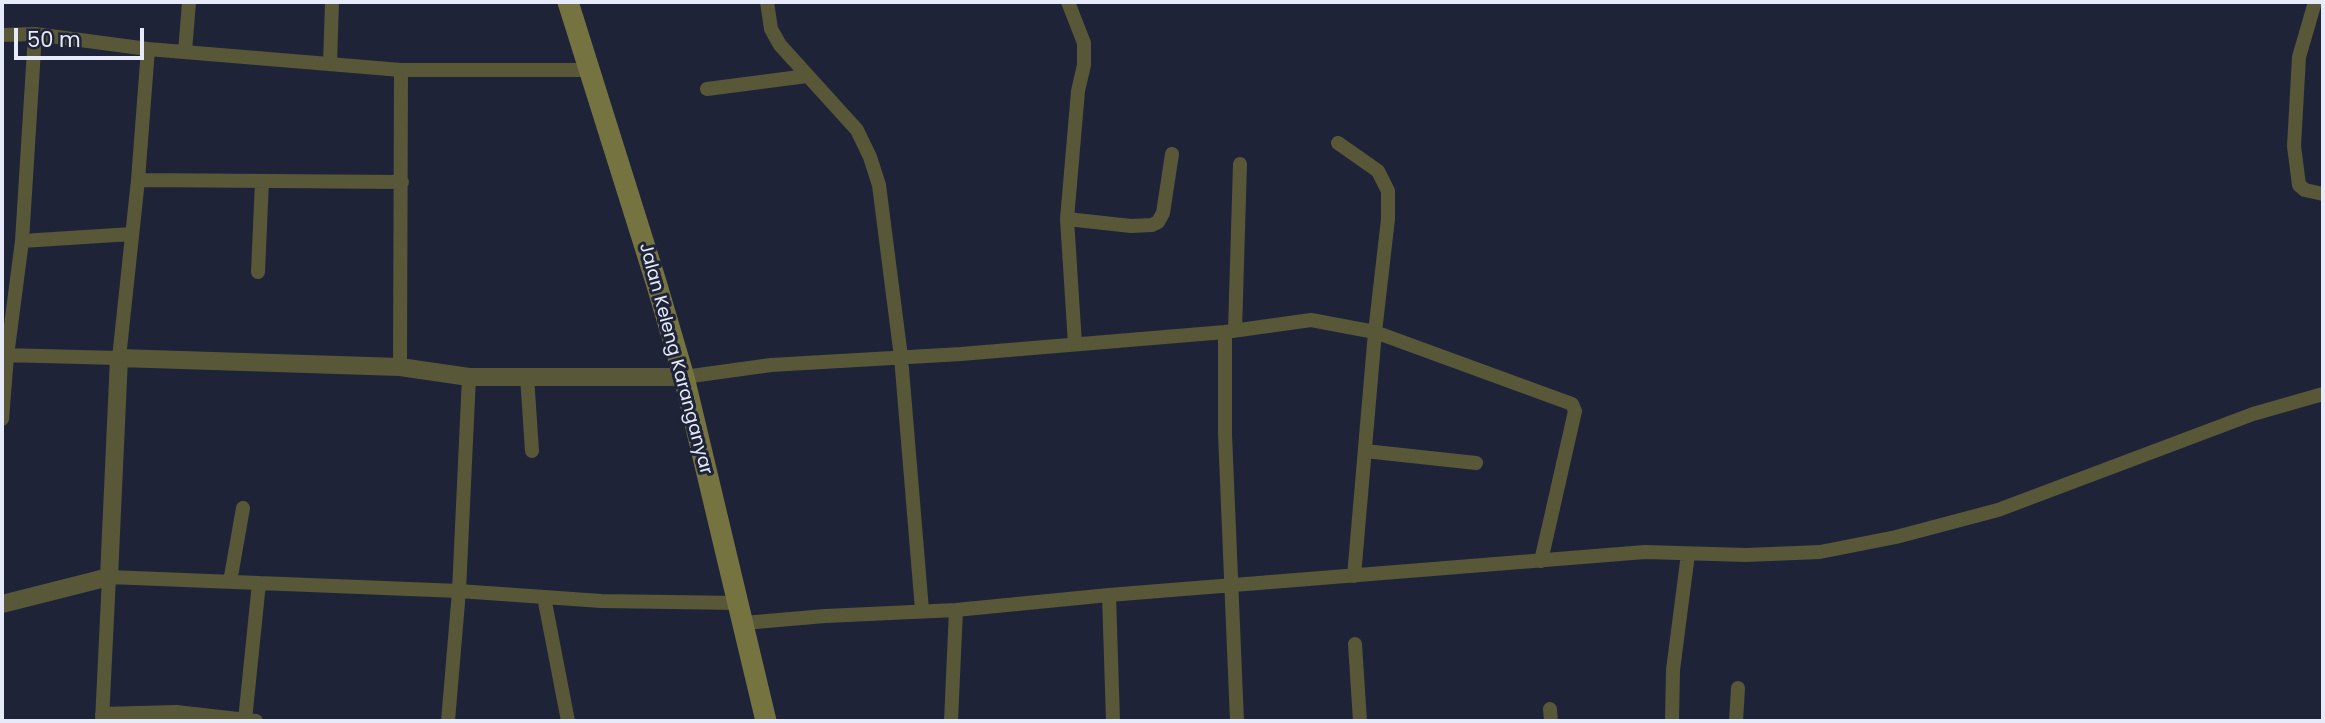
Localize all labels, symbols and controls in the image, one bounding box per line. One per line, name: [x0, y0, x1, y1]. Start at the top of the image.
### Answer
scale bar: [18, 14, 147, 58]
text: 50 m: [27, 25, 81, 54]
street label: Jalan Keleng Karanganyar: [634, 241, 716, 477]

